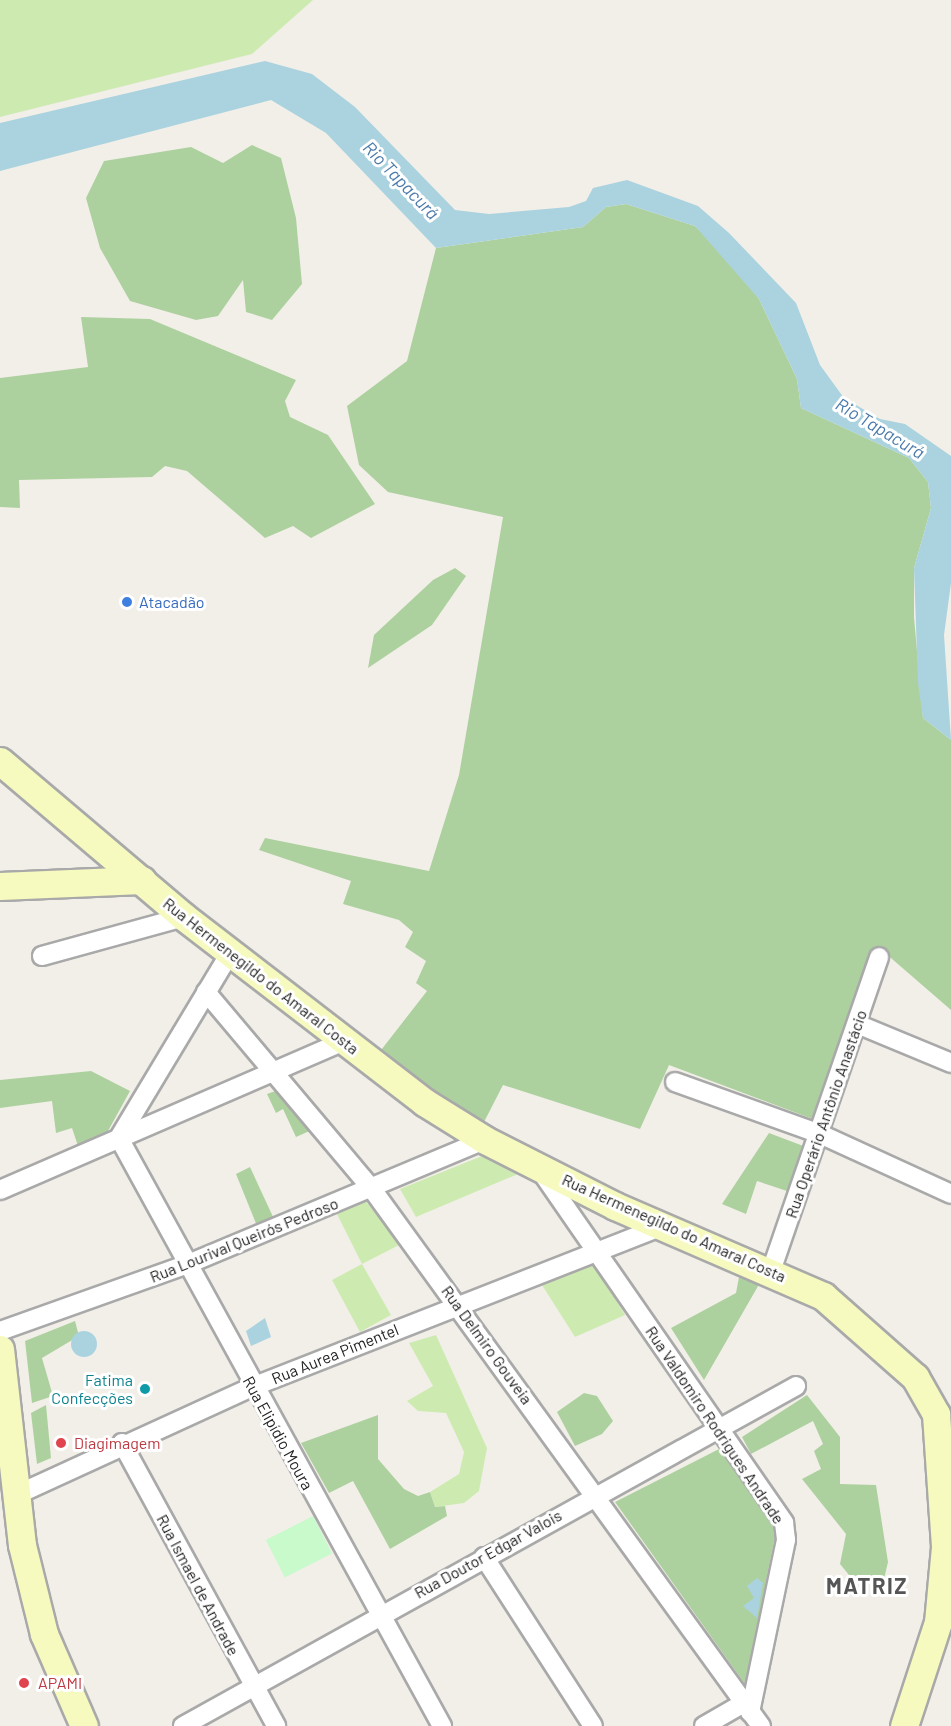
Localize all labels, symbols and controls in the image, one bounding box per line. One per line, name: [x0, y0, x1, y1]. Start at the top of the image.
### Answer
water label: Rio Tapacurá: [359, 137, 443, 223]
water label: Rio Tapacurá: [832, 393, 928, 463]
place label: Atacadão: [139, 592, 205, 612]
marker: Atacadão: [120, 595, 134, 609]
street label: Rua Hermenegildo do Amaral Costa: [159, 894, 363, 1058]
street label: Rua Operário Antônio Anastácio: [781, 1007, 871, 1221]
street label: Rua Hermenegildo do Amaral Costa: [559, 1170, 789, 1286]
street label: Rua Lourival Queirós Pedroso: [147, 1193, 341, 1287]
street label: Rua Delmiro Gouveia: [437, 1282, 537, 1408]
street label: Rua Aurea Pimentel: [269, 1320, 401, 1388]
street label: Rua Valdomiro Rodrigues Andrade: [642, 1322, 788, 1528]
place label: Fatima Confecções: [51, 1370, 133, 1408]
street label: Rua Elipídio Moura: [239, 1373, 317, 1493]
marker: Fatima Confecções: [138, 1382, 152, 1396]
place label: Diagimagem: [74, 1433, 161, 1453]
marker: Diagimagem: [52, 1434, 70, 1452]
street label: Rua Doutor Edgar Valois: [411, 1506, 565, 1602]
street label: Rua Ismael de Andrade: [153, 1511, 243, 1659]
district label: MATRIZ: [826, 1573, 908, 1599]
place label: APAMI: [38, 1673, 82, 1693]
marker: APAMI: [15, 1674, 33, 1692]

